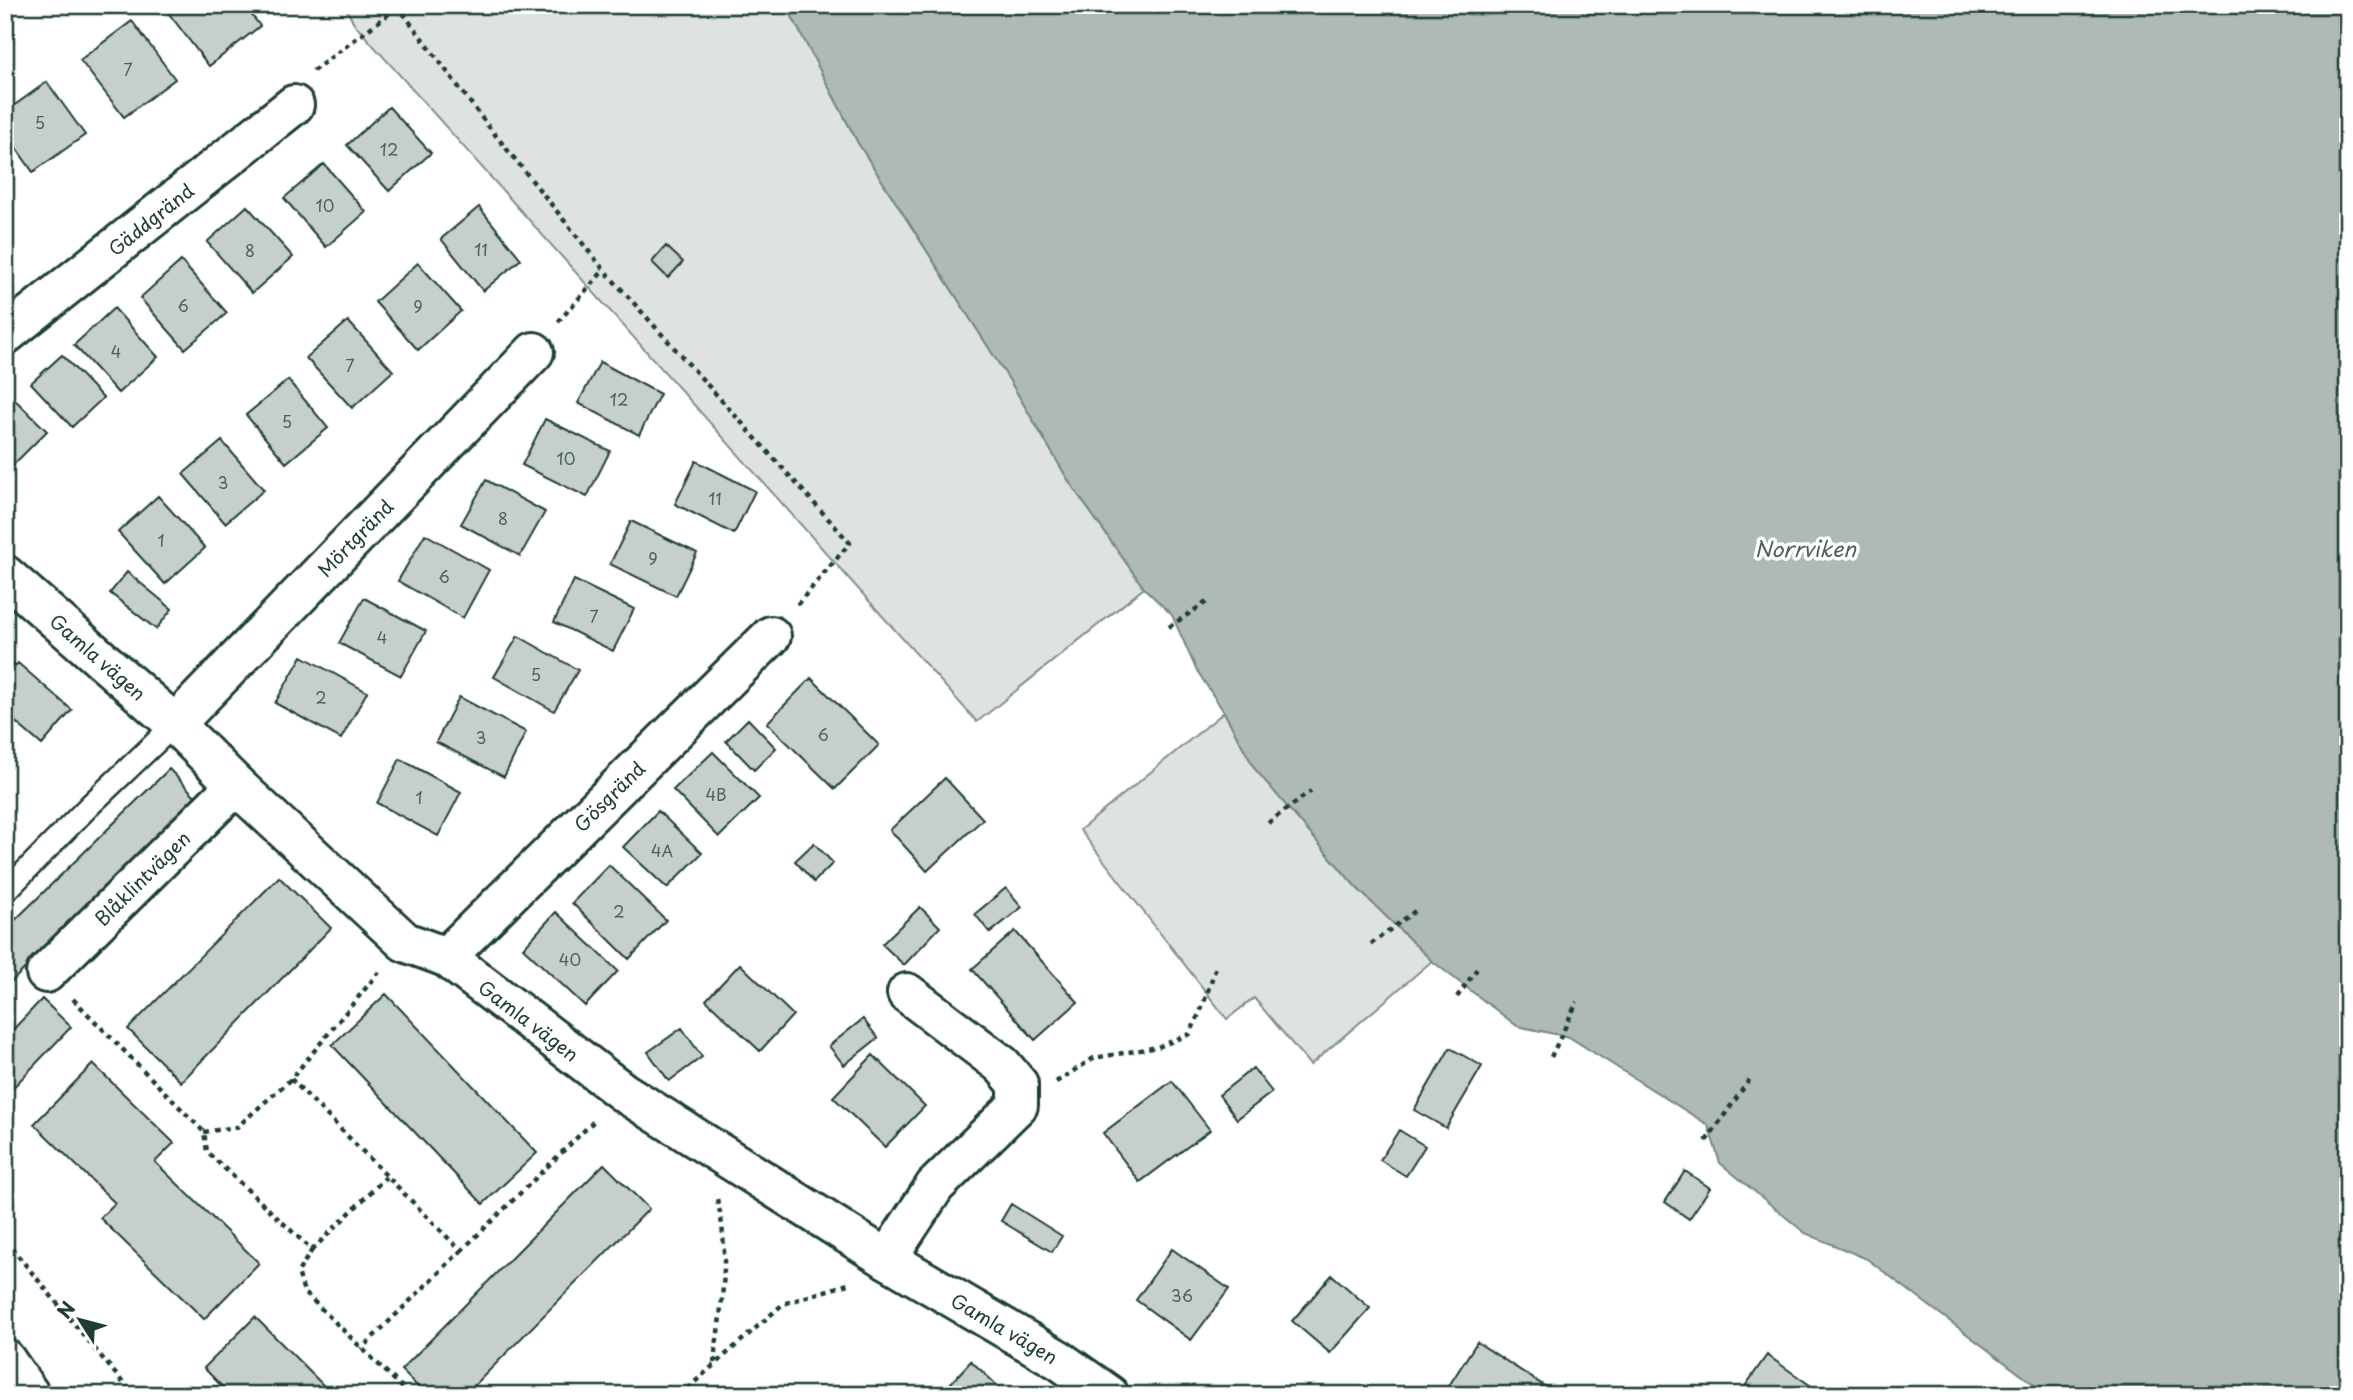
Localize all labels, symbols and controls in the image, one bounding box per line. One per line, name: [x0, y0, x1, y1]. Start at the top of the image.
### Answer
house number: 7: [123, 57, 133, 81]
house number: 5: [35, 110, 45, 134]
house number: 12: [380, 137, 398, 161]
street label: Gäddgränd: [102, 176, 200, 262]
house number: 10: [316, 193, 334, 217]
house number: 11: [474, 237, 488, 261]
house number: 8: [245, 238, 255, 262]
house number: 6: [177, 293, 189, 317]
house number: 9: [413, 294, 423, 318]
house number: 4: [111, 339, 121, 363]
house number: 7: [345, 353, 355, 377]
house number: 12: [610, 387, 628, 411]
house number: 5: [282, 409, 292, 433]
house number: 10: [557, 446, 575, 470]
house number: 3: [218, 470, 228, 494]
house number: 11: [708, 486, 722, 510]
street label: Mörtgränd: [311, 492, 399, 583]
house number: 8: [498, 506, 508, 530]
house number: 1: [157, 528, 165, 552]
water label: Norrviken: [1754, 532, 1857, 564]
house number: 9: [648, 546, 658, 570]
house number: 6: [438, 564, 450, 588]
house number: 7: [589, 604, 599, 628]
street label: Gamla vägen: [44, 607, 152, 707]
house number: 4: [377, 625, 387, 649]
house number: 5: [531, 662, 541, 686]
house number: 2: [315, 685, 327, 709]
house number: 6: [817, 722, 829, 746]
house number: 3: [476, 725, 486, 749]
street label: Gösgränd: [567, 754, 651, 838]
house number: 4B: [705, 782, 727, 806]
house number: 1: [415, 785, 423, 809]
street label: Blåklintvägen: [88, 824, 196, 932]
house number: 4A: [651, 838, 673, 862]
house number: 2: [613, 899, 625, 923]
house number: 40: [559, 947, 581, 971]
street label: Gamla vägen: [473, 973, 585, 1068]
house number: 36: [1171, 1283, 1193, 1307]
north arrow: [46, 1284, 116, 1354]
street label: Gamla vägen: [946, 1286, 1063, 1370]
text: N: [50, 1295, 81, 1324]

